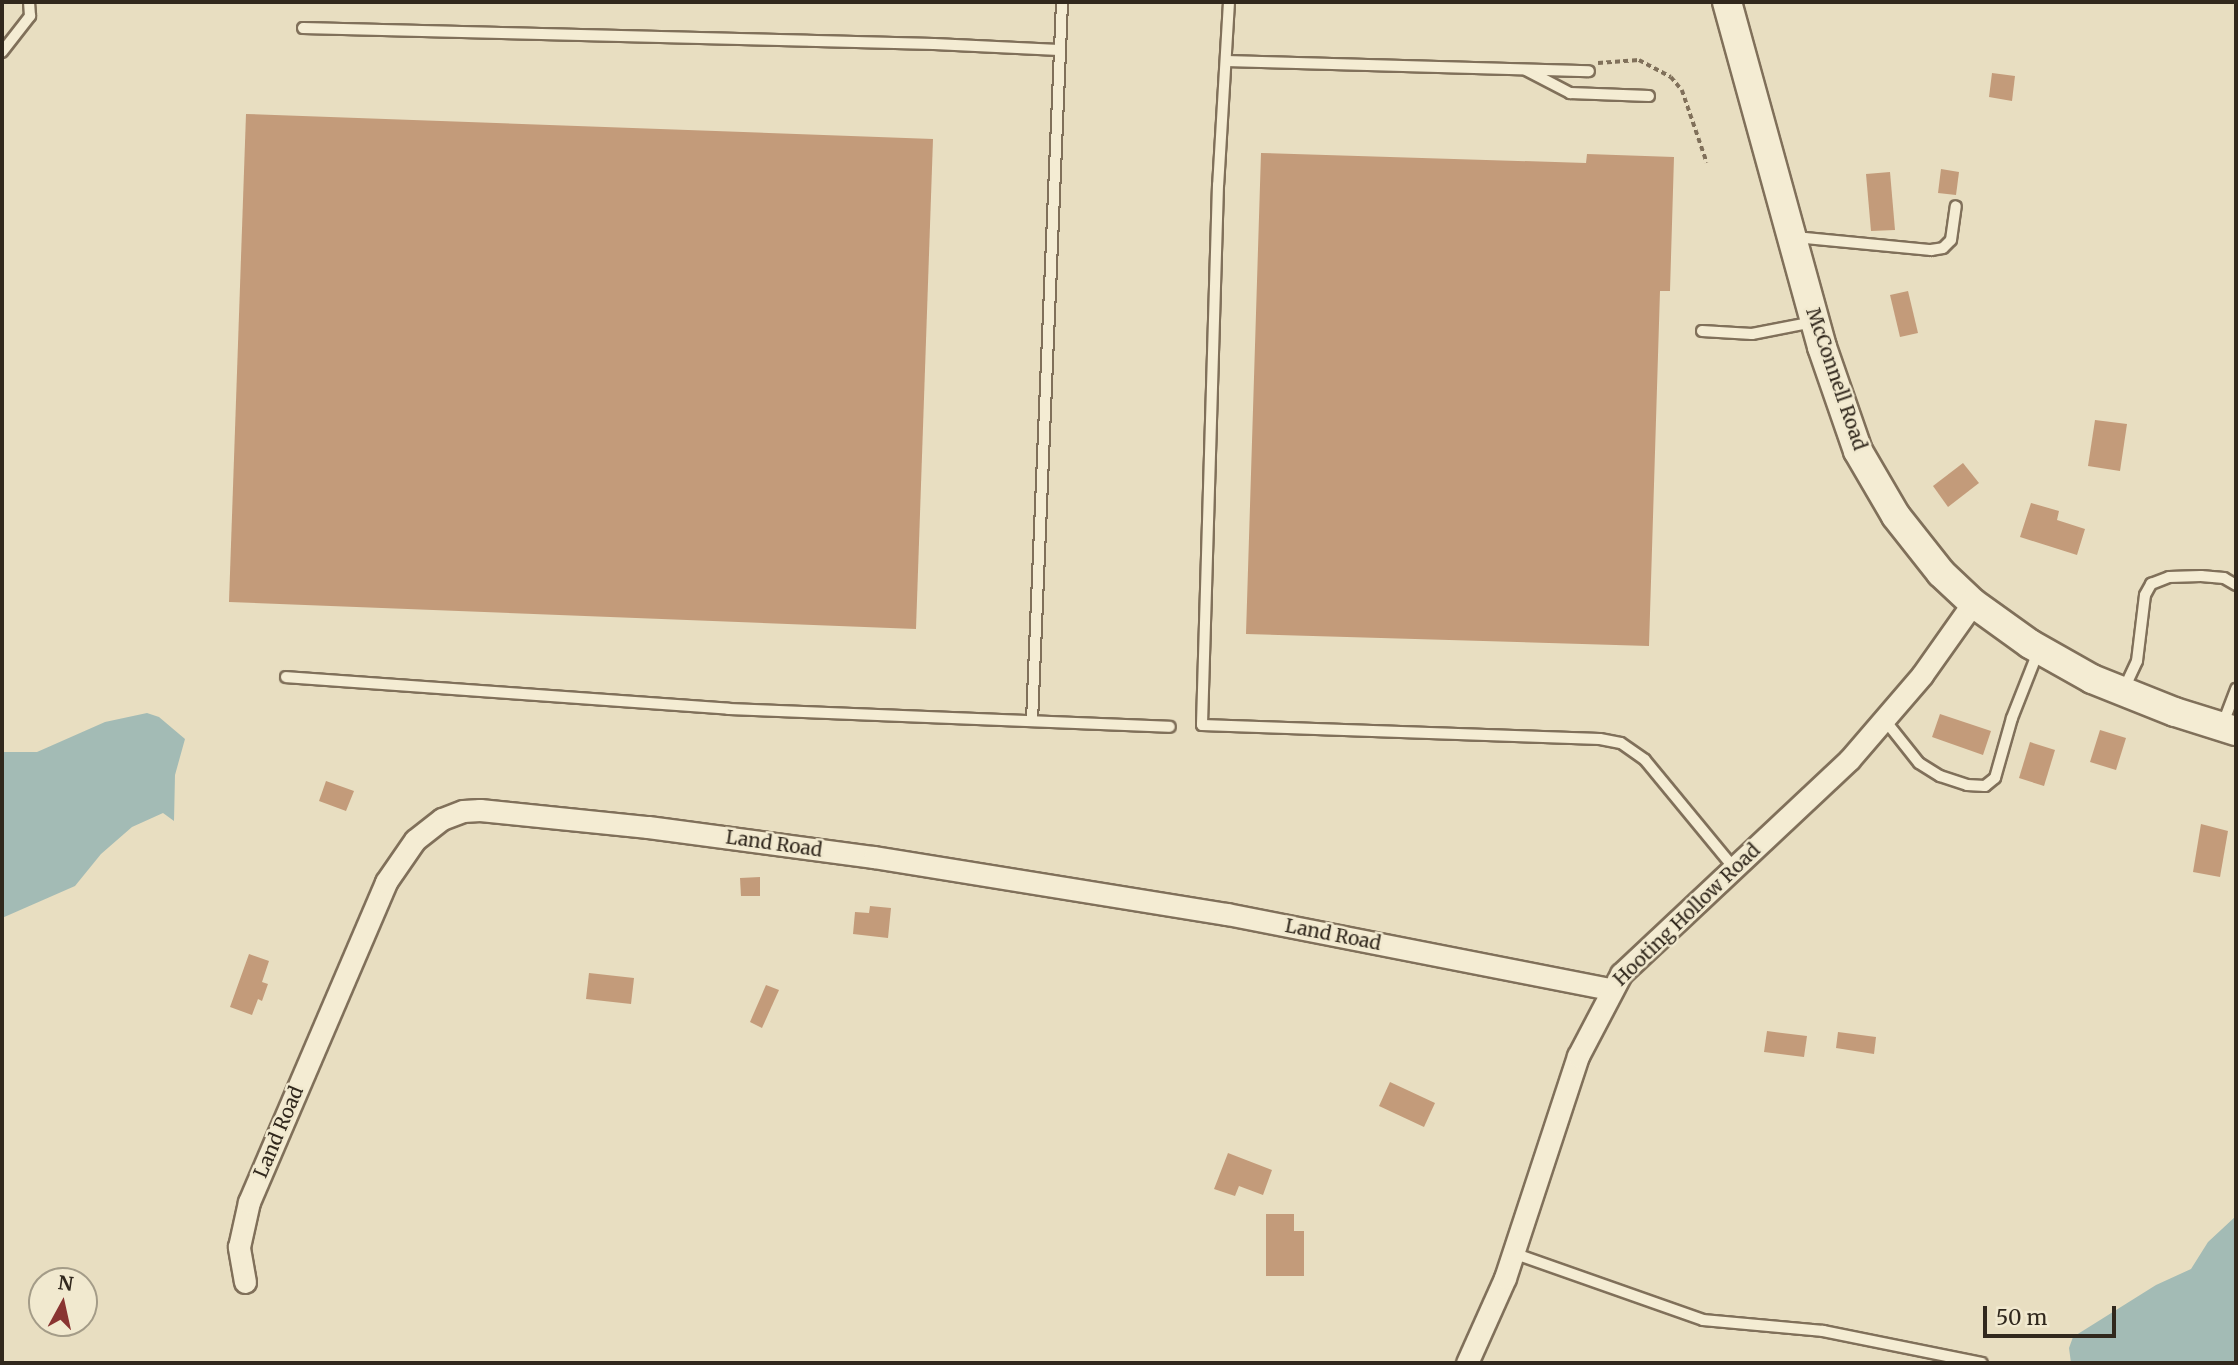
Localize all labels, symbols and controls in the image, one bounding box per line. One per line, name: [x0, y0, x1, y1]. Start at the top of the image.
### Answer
street label: McConnell Road: [1801, 305, 1871, 453]
street label: Land Road: [724, 826, 824, 862]
street label: Hooting Hollow Road: [1609, 839, 1765, 991]
street label: Land Road: [1283, 915, 1383, 955]
street label: Land Road: [250, 1083, 308, 1181]
north arrow: [28, 1267, 98, 1337]
text: N: [57, 1270, 75, 1296]
scale bar: [1986, 1292, 2119, 1336]
text: 50 m: [1996, 1304, 2047, 1331]

